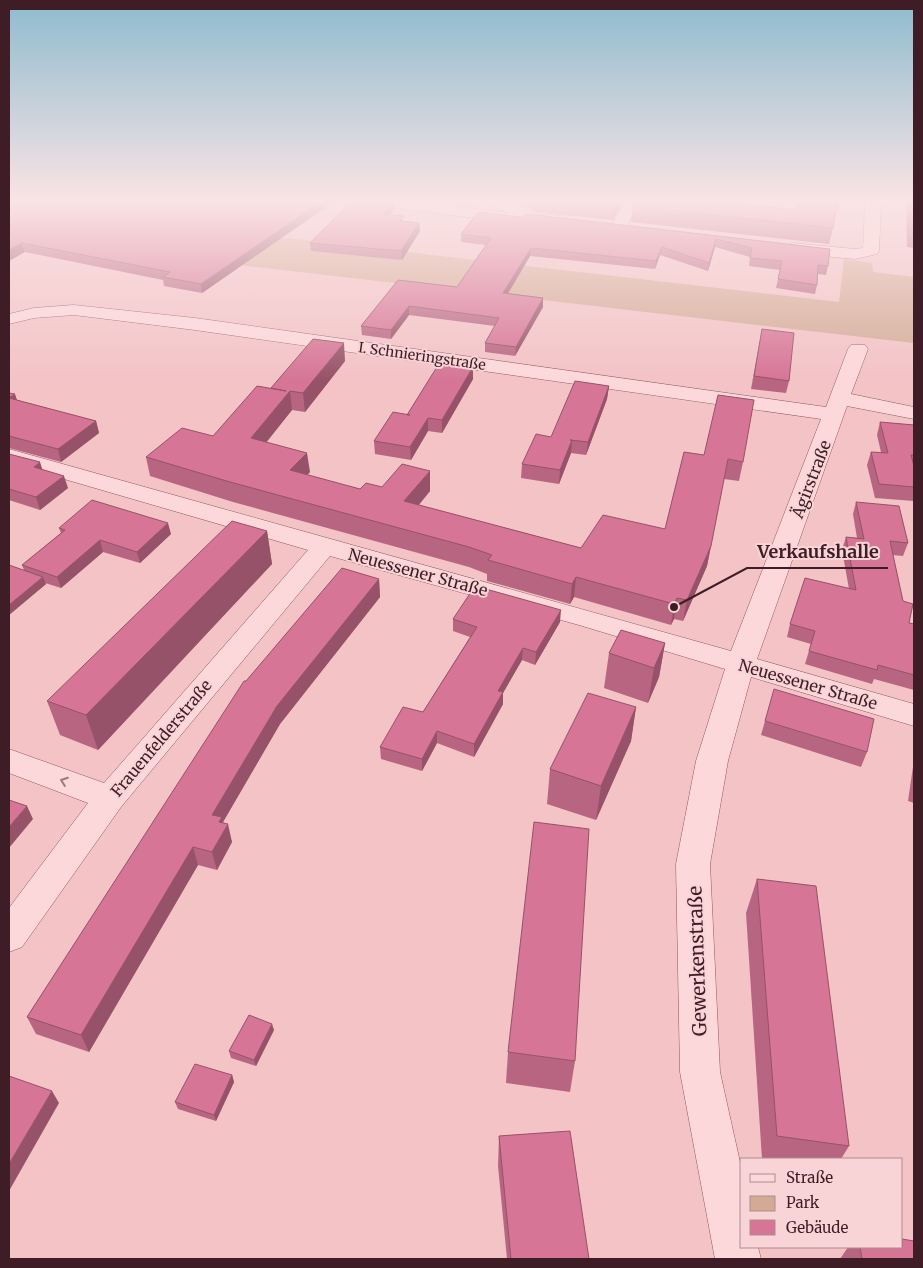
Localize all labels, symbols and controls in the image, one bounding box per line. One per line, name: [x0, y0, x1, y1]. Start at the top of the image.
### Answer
street label: I. Schnieringstraße: [357, 338, 487, 374]
street label: Ägirstraße: [787, 437, 835, 522]
callout: Verkaufshalle: [747, 535, 888, 568]
text: Verkaufshalle: [756, 540, 879, 563]
street label: Neuessener Straße: [346, 544, 490, 600]
street label: Neuessener Straße: [736, 655, 880, 713]
street label: Frauenfelderstraße: [106, 675, 216, 801]
one-way arrow: [60, 777, 69, 787]
street label: Gewerkenstraße: [682, 885, 712, 1037]
legend: [740, 1158, 903, 1248]
text: Straße: [786, 1168, 833, 1187]
text: Park: [786, 1193, 820, 1212]
text: Gebäude: [786, 1218, 849, 1237]

